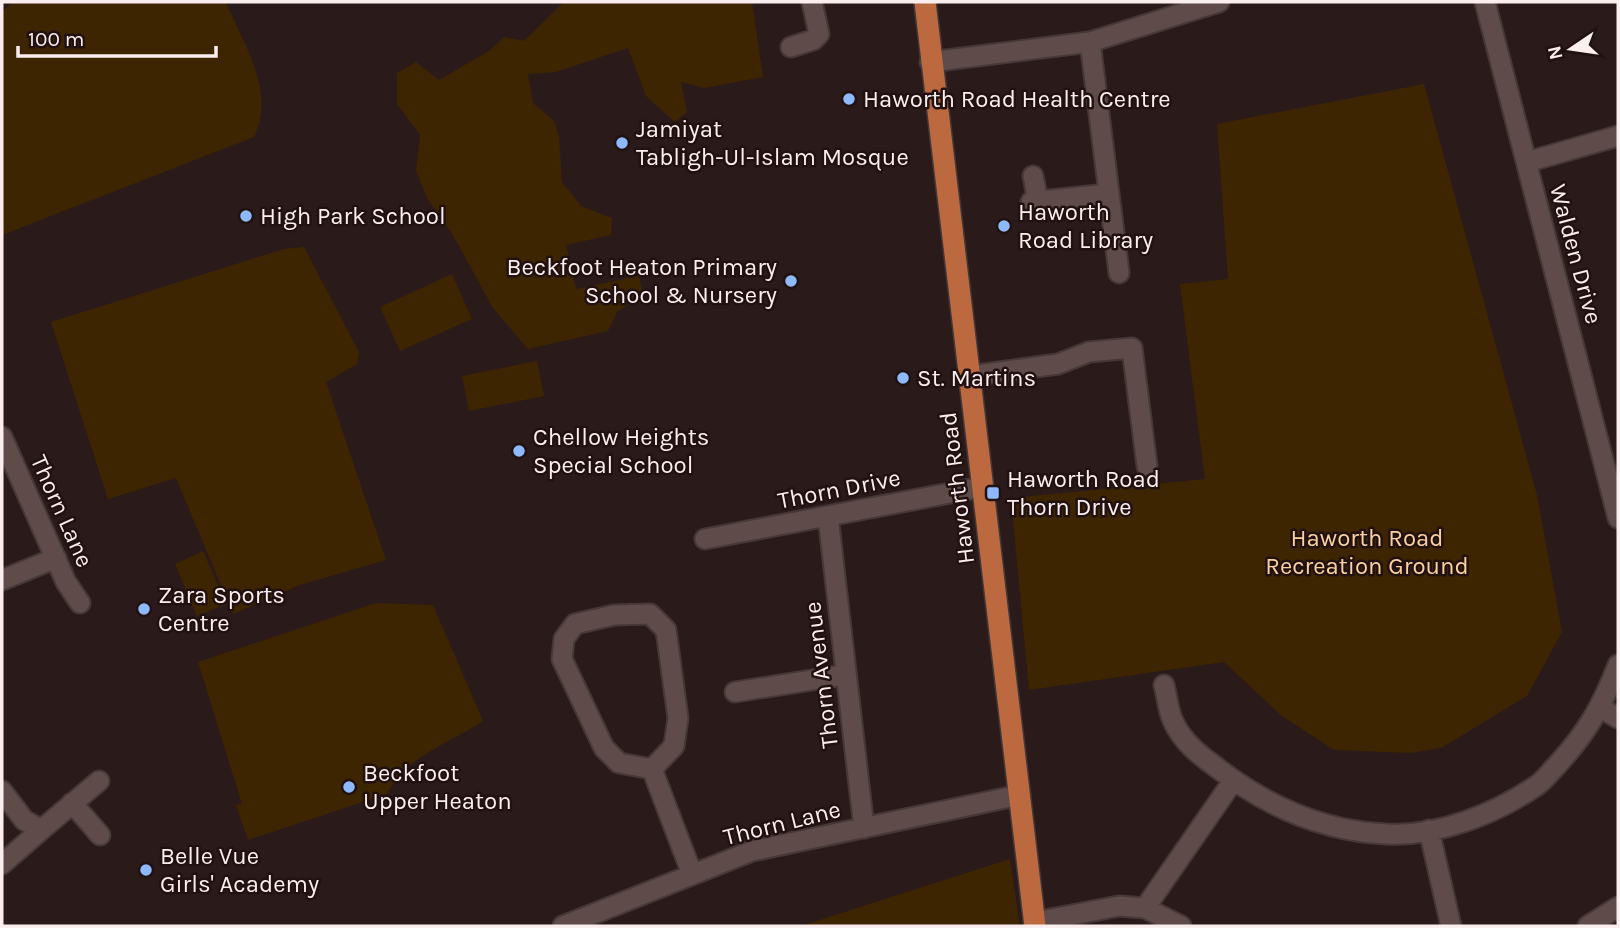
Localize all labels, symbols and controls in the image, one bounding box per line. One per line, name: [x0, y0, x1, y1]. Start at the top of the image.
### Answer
scale bar: [18, 14, 215, 58]
north arrow: [1536, 14, 1606, 84]
text: 100 m: [28, 27, 85, 51]
text: N: [1543, 43, 1568, 62]
place label: Haworth Road Health Centre: [863, 85, 1171, 113]
marker: Haworth Road Health Centre: [841, 91, 857, 107]
place label: Jamiyat Tabligh-Ul-Islam Mosque: [636, 115, 909, 171]
marker: Jamiyat Tabligh-Ul-Islam Mosque: [614, 135, 630, 151]
street label: Walden Drive: [1544, 181, 1608, 327]
place label: Haworth Road Library: [1018, 198, 1153, 254]
place label: High Park School: [260, 202, 446, 230]
marker: High Park School: [238, 208, 254, 224]
marker: Haworth Road Library: [996, 218, 1012, 234]
place label: Beckfoot Heaton Primary School & Nursery: [507, 253, 777, 309]
marker: Beckfoot Heaton Primary School & Nursery: [783, 273, 799, 289]
place label: St. Martins: [917, 364, 1036, 392]
marker: St. Martins: [895, 370, 911, 386]
street label: Haworth Road: [934, 410, 980, 566]
place label: Chellow Heights Special School: [533, 423, 709, 479]
marker: Chellow Heights Special School: [511, 443, 527, 459]
street label: Thorn Lane: [25, 451, 99, 571]
street label: Thorn Drive: [775, 463, 903, 515]
place label: Haworth Road Thorn Drive: [1007, 465, 1160, 521]
marker: Haworth Road Thorn Drive: [985, 485, 1001, 501]
park label: Haworth Road Recreation Ground: [1265, 524, 1469, 580]
place label: Zara Sports Centre: [158, 581, 285, 637]
street label: Thorn Avenue: [798, 600, 844, 750]
marker: Zara Sports Centre: [136, 601, 152, 617]
place label: Beckfoot Upper Heaton: [363, 759, 512, 815]
marker: Beckfoot Upper Heaton: [341, 779, 357, 795]
street label: Thorn Lane: [721, 795, 843, 851]
place label: Belle Vue Girls' Academy: [160, 842, 319, 898]
marker: Belle Vue Girls' Academy: [138, 862, 154, 878]

